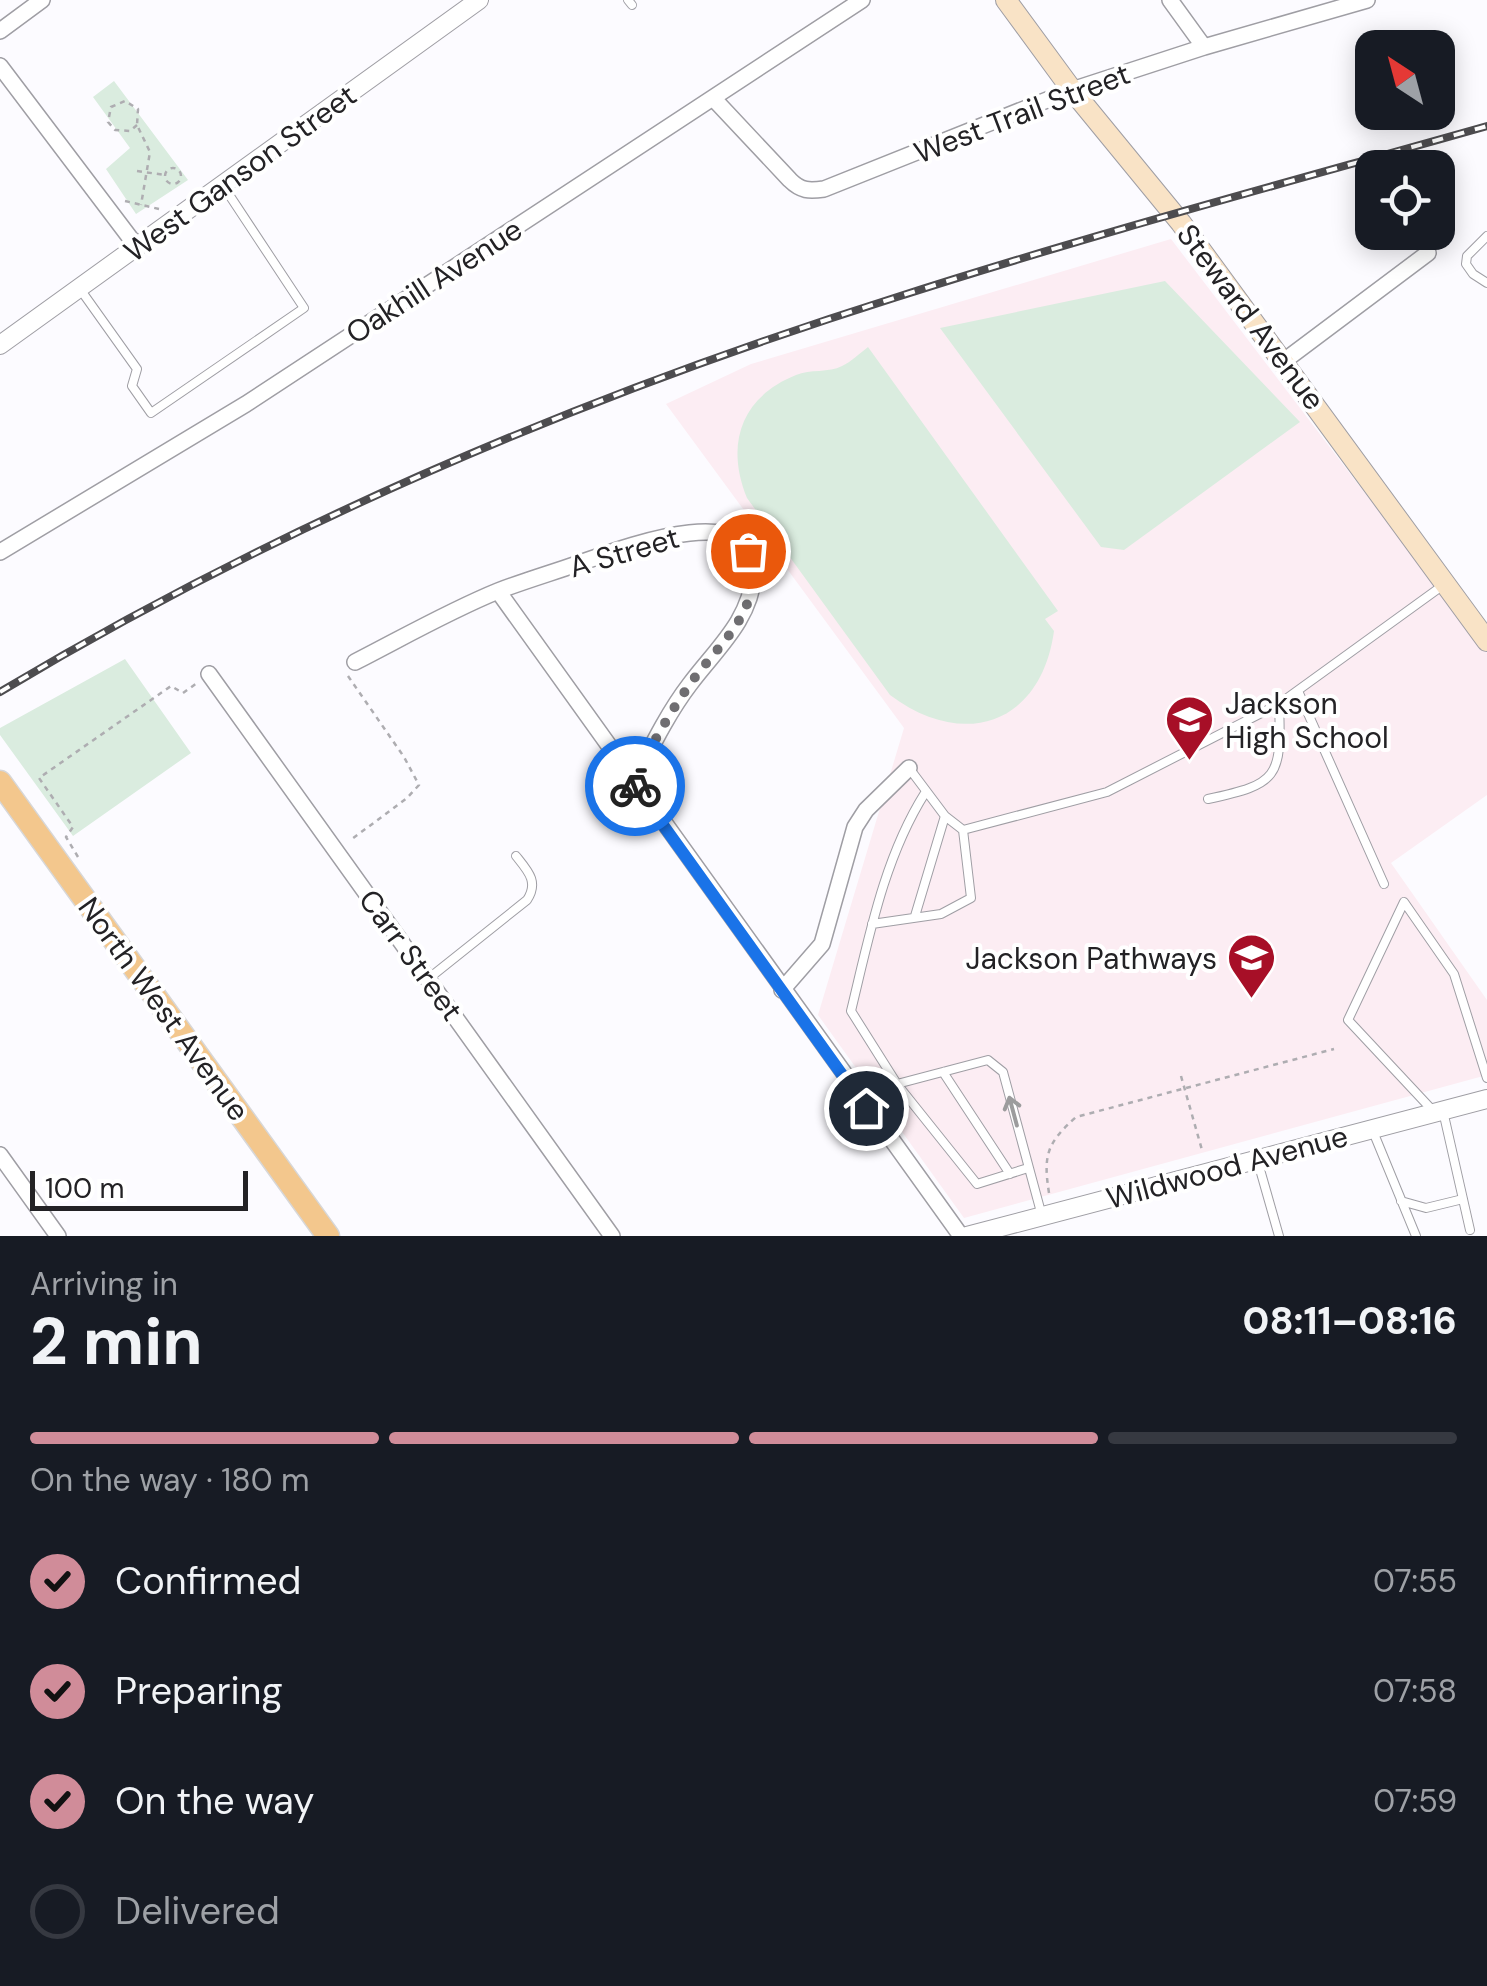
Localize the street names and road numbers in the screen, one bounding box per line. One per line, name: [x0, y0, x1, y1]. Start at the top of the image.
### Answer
street label: West Trail Street: [909, 54, 1135, 172]
street label: West Ganson Street: [116, 76, 364, 270]
street label: Oakhill Avenue: [338, 210, 530, 352]
street label: Steward Avenue: [1168, 216, 1334, 418]
street label: A Street: [564, 518, 684, 586]
street label: Carr Street: [350, 882, 472, 1028]
street label: North West Avenue: [70, 889, 258, 1129]
street label: Wildwood Avenue: [1102, 1116, 1352, 1218]

